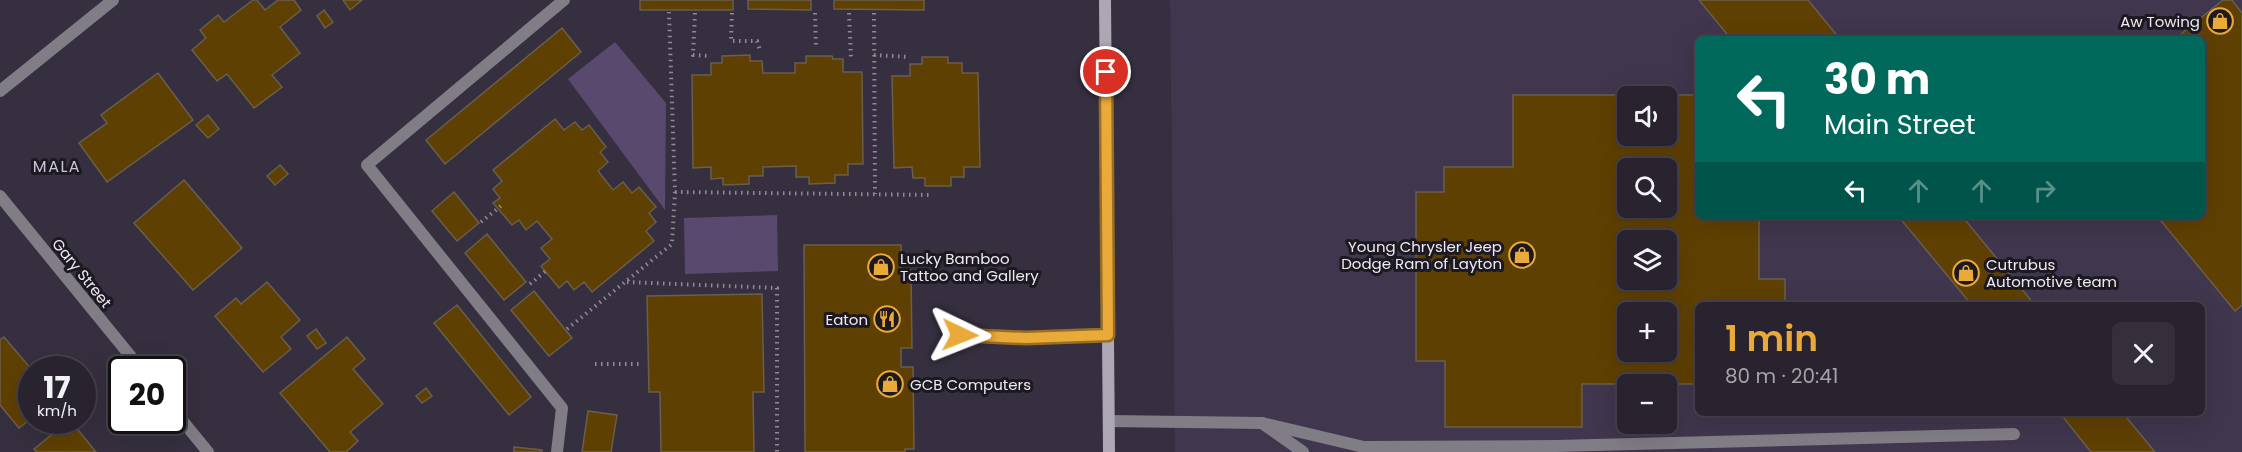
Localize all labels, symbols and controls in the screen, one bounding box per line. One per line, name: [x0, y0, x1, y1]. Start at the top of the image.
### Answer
shop icon: Aw Towing: [2205, 6, 2235, 36]
place label: Aw Towing: [2120, 11, 2200, 32]
pin: [1080, 46, 1131, 97]
text: 30 m: [1824, 50, 1930, 109]
icon: arrive: [1089, 55, 1122, 88]
icon: left: [1725, 60, 1803, 138]
map controls: [1617, 86, 1677, 434]
button: sound: [1617, 86, 1677, 146]
text: Main Street: [1824, 106, 1976, 143]
district label: MALA: [33, 155, 81, 178]
button: search: [1617, 158, 1677, 218]
icon: left: [1839, 174, 1872, 207]
icon: ahead: [1902, 174, 1935, 207]
icon: ahead: [1965, 174, 1998, 207]
icon: right: [2028, 174, 2061, 207]
button: layers: [1617, 230, 1677, 290]
street label: Gary Street: [47, 234, 117, 312]
place label: Young Chrysler Jeep Dodge Ram of Layton: [1341, 236, 1502, 274]
shop icon: Young Chrysler Jeep Dodge Ram of Layton: [1507, 240, 1537, 270]
place label: Lucky Bamboo Tattoo and Gallery: [900, 248, 1039, 286]
shop icon: Lucky Bamboo Tattoo and Gallery: [866, 252, 896, 282]
place label: Cutrubus Automotive team: [1986, 254, 2117, 292]
shop icon: Cutrubus Automotive team: [1951, 258, 1981, 288]
button: +: [1617, 302, 1677, 362]
position arrow: [928, 303, 992, 367]
restaurant icon: Eaton: [872, 304, 902, 334]
place label: Eaton: [826, 309, 868, 330]
text: 1 min: [1725, 313, 1818, 364]
button: close: [2112, 322, 2175, 385]
speed limit sign: 20: [108, 356, 186, 434]
text: 80 m · 20:41: [1725, 362, 1838, 390]
text: 17: [43, 366, 71, 409]
shop icon: GCB Computers: [875, 369, 905, 399]
place label: GCB Computers: [910, 374, 1031, 395]
button: −: [1617, 374, 1677, 434]
text: km/h: [37, 400, 77, 421]

